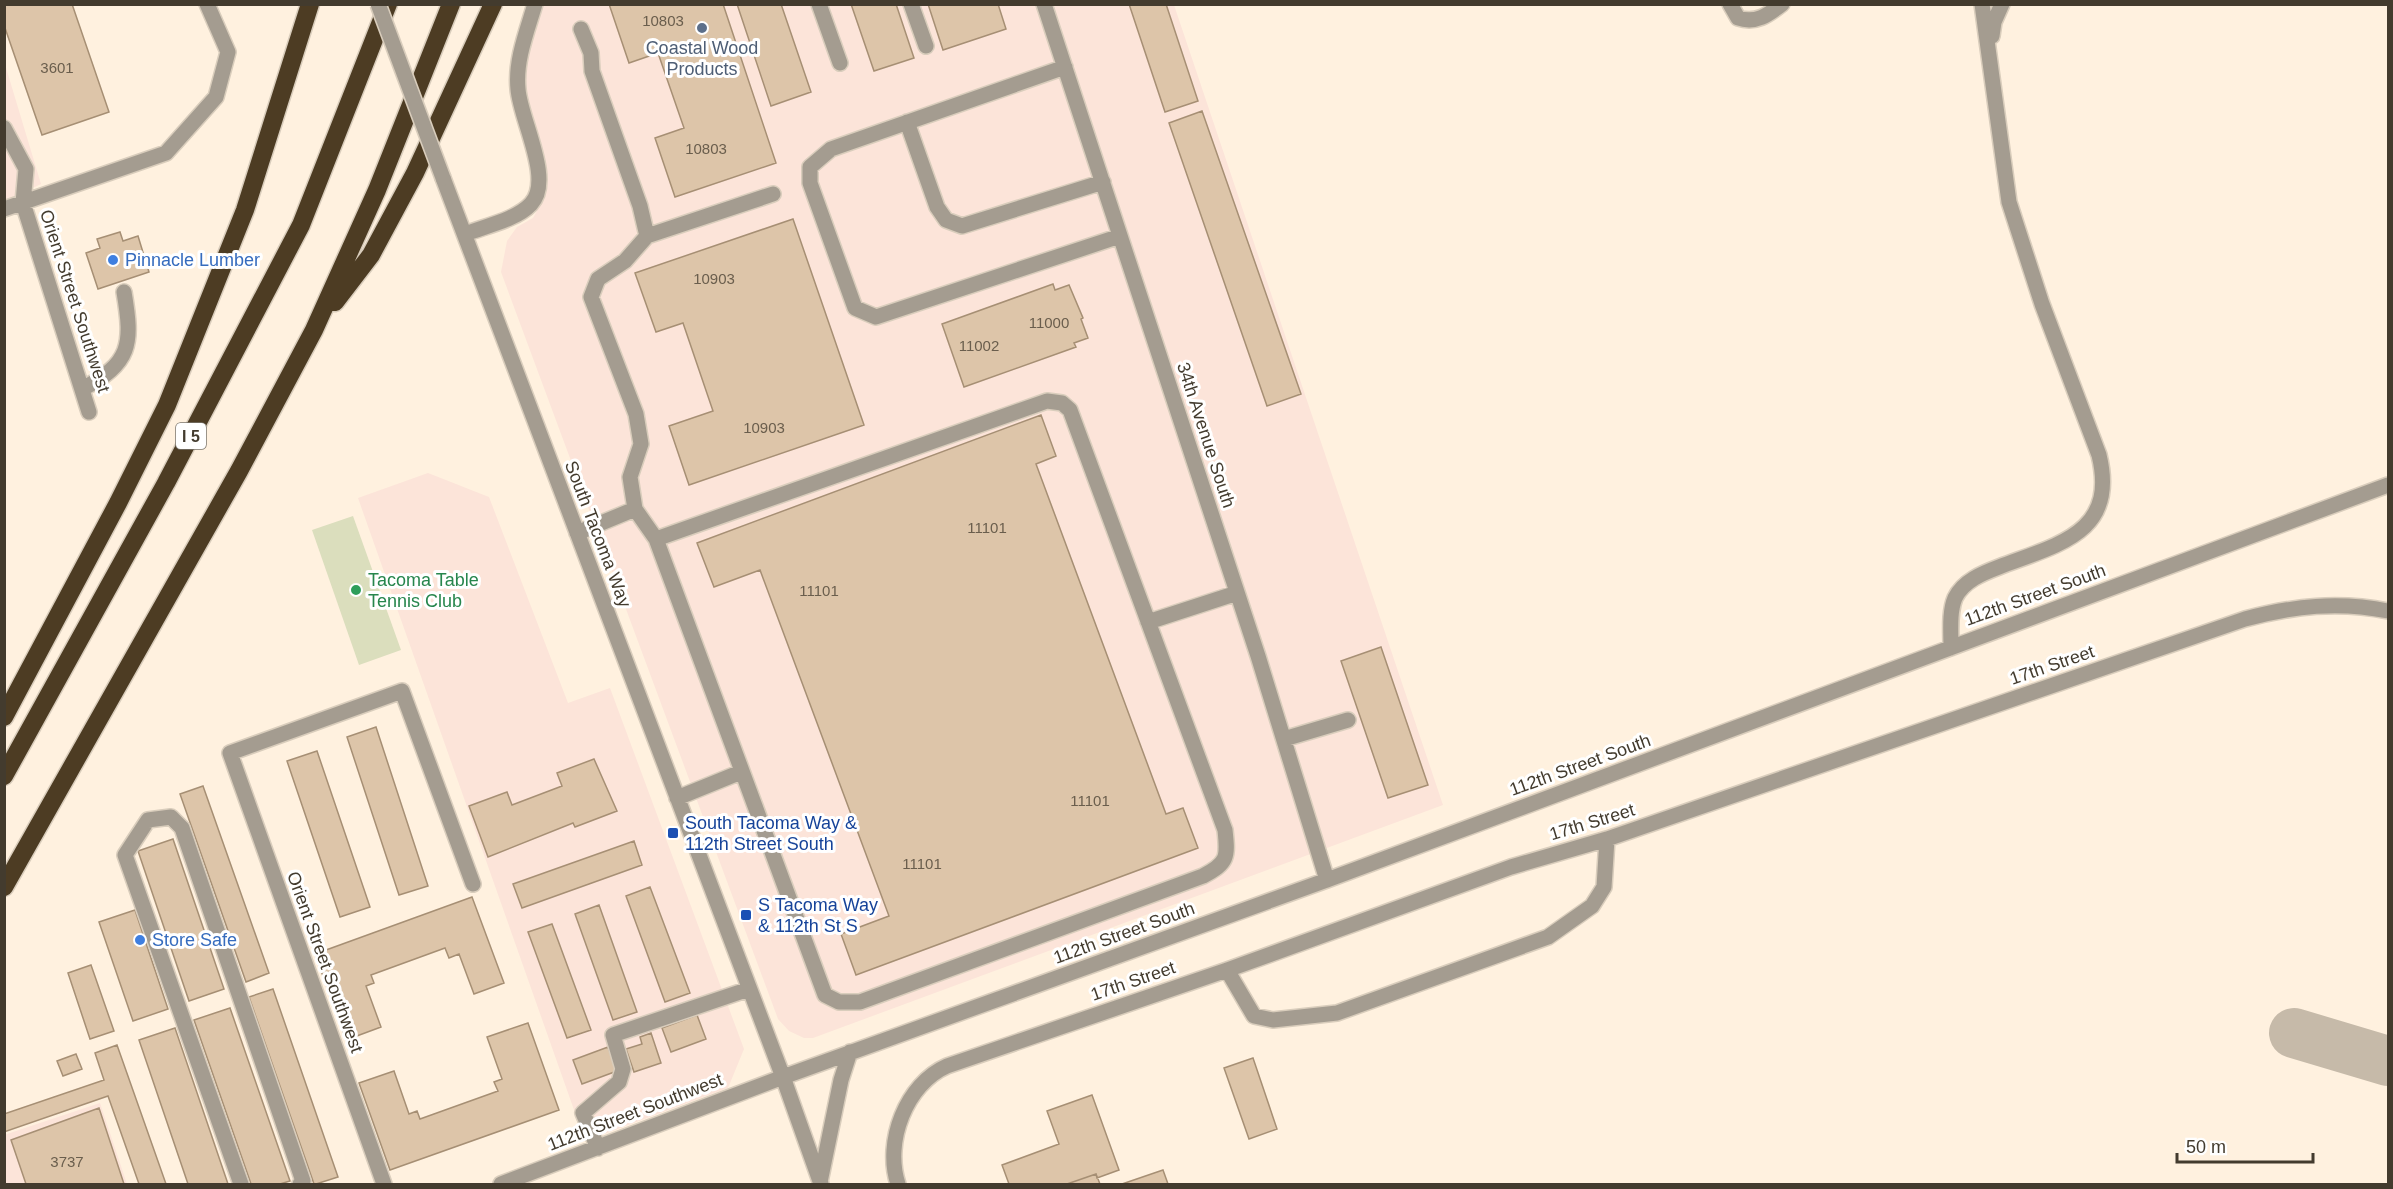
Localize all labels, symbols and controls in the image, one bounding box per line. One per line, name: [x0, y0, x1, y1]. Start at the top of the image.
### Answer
house number: 10803: [642, 12, 684, 29]
marker: Coastal Wood Products: [695, 21, 709, 35]
place label: Coastal Wood Products: [646, 38, 758, 79]
house number: 3601: [40, 59, 74, 76]
house number: 10803: [685, 140, 727, 157]
street label: Orient Street Southwest: [36, 207, 114, 395]
place label: Pinnacle Lumber: [125, 250, 260, 270]
marker: Pinnacle Lumber: [106, 253, 120, 267]
house number: 10903: [693, 270, 735, 287]
house number: 11000: [1029, 314, 1069, 331]
house number: 11002: [959, 337, 999, 354]
street label: 34th Avenue South: [1173, 360, 1239, 510]
house number: 10903: [743, 419, 785, 436]
road number: I 5: [176, 423, 206, 449]
street label: South Tacoma Way: [561, 458, 635, 610]
house number: 11101: [967, 519, 1007, 536]
street label: 112th Street South: [1962, 560, 2108, 630]
place label: Tacoma Table Tennis Club: [368, 570, 479, 611]
house number: 11101: [799, 582, 839, 599]
marker: Tacoma Table Tennis Club: [349, 583, 363, 597]
street label: 17th Street: [2007, 641, 2097, 689]
street label: 112th Street South: [1507, 730, 1653, 800]
house number: 11101: [1070, 792, 1110, 809]
street label: 17th Street: [1547, 800, 1637, 844]
place label: South Tacoma Way & 112th Street South: [685, 813, 857, 854]
marker: South Tacoma Way & 112th Street South: [666, 826, 680, 840]
house number: 11101: [902, 855, 942, 872]
street label: Orient Street Southwest: [283, 869, 367, 1055]
place label: S Tacoma Way & 112th St S: [758, 895, 878, 936]
street label: 112th Street South: [1051, 898, 1197, 968]
marker: S Tacoma Way & 112th St S: [739, 908, 753, 922]
place label: Store Safe: [152, 930, 237, 950]
marker: Store Safe: [133, 933, 147, 947]
street label: 17th Street: [1088, 957, 1178, 1005]
street label: 112th Street Southwest: [545, 1069, 725, 1155]
scale bar: [2177, 1126, 2314, 1164]
text: 50 m: [2186, 1137, 2226, 1157]
house number: 3737: [50, 1153, 84, 1170]

